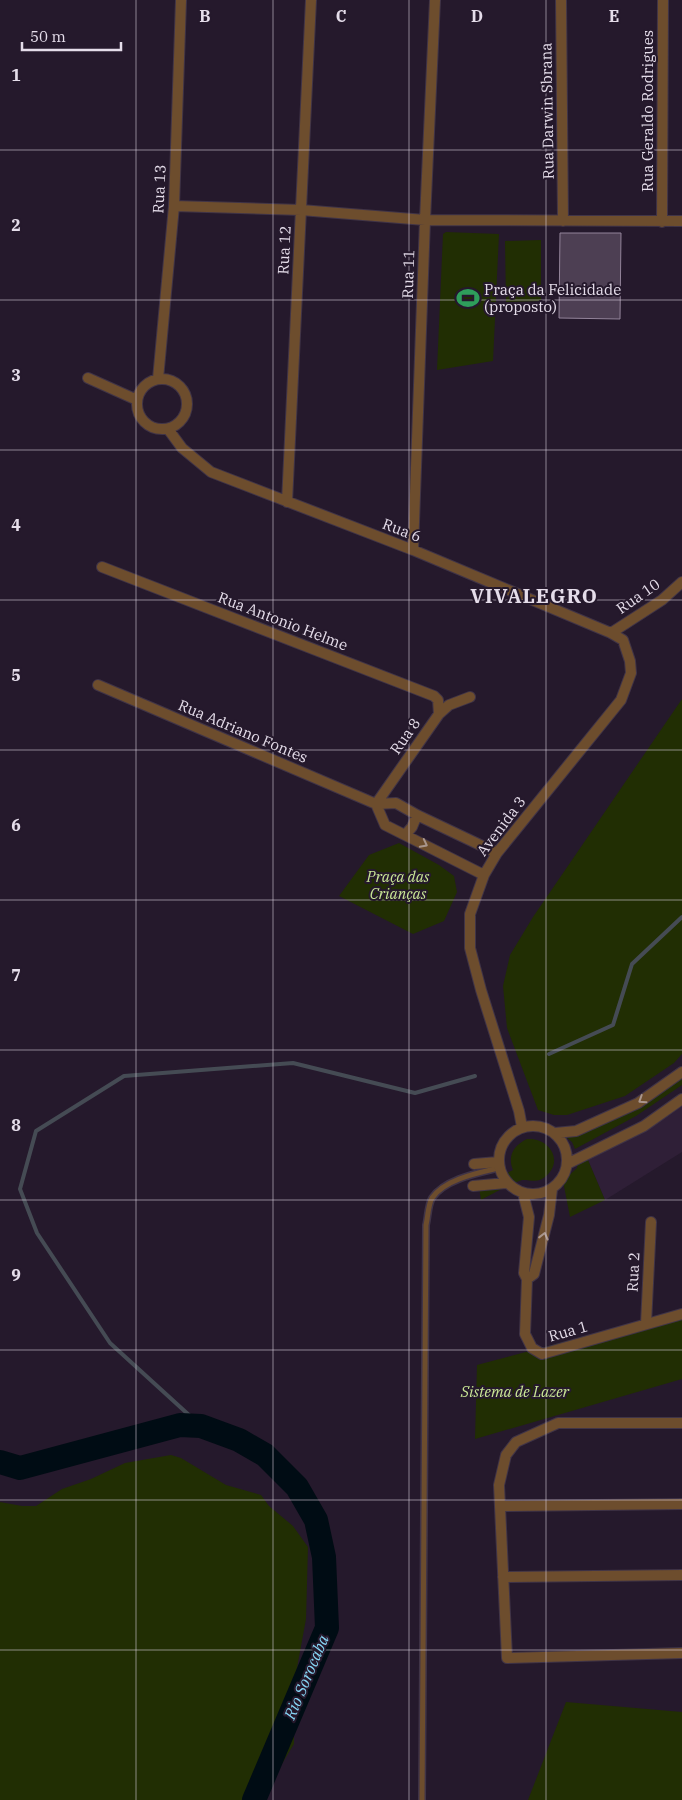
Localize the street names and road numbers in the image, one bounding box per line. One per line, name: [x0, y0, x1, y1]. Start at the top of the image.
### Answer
street label: Rua Geraldo Rodrigues: [638, 30, 657, 192]
street label: Rua Darwin Sbrana: [536, 43, 558, 179]
street label: Rua 13: [148, 164, 170, 214]
street label: Rua 12: [273, 225, 295, 275]
street label: Rua 11: [398, 249, 418, 299]
street label: Rua 6: [380, 514, 424, 546]
street label: Rua 10: [612, 574, 664, 618]
street label: Rua Antonio Helme: [215, 587, 351, 655]
street label: Rua Adriano Fontes: [175, 695, 311, 767]
street label: Rua 8: [386, 714, 424, 758]
street label: Avenida 3: [472, 792, 530, 860]
street label: Rua 2: [622, 1252, 644, 1292]
street label: Rua 1: [546, 1316, 590, 1346]

